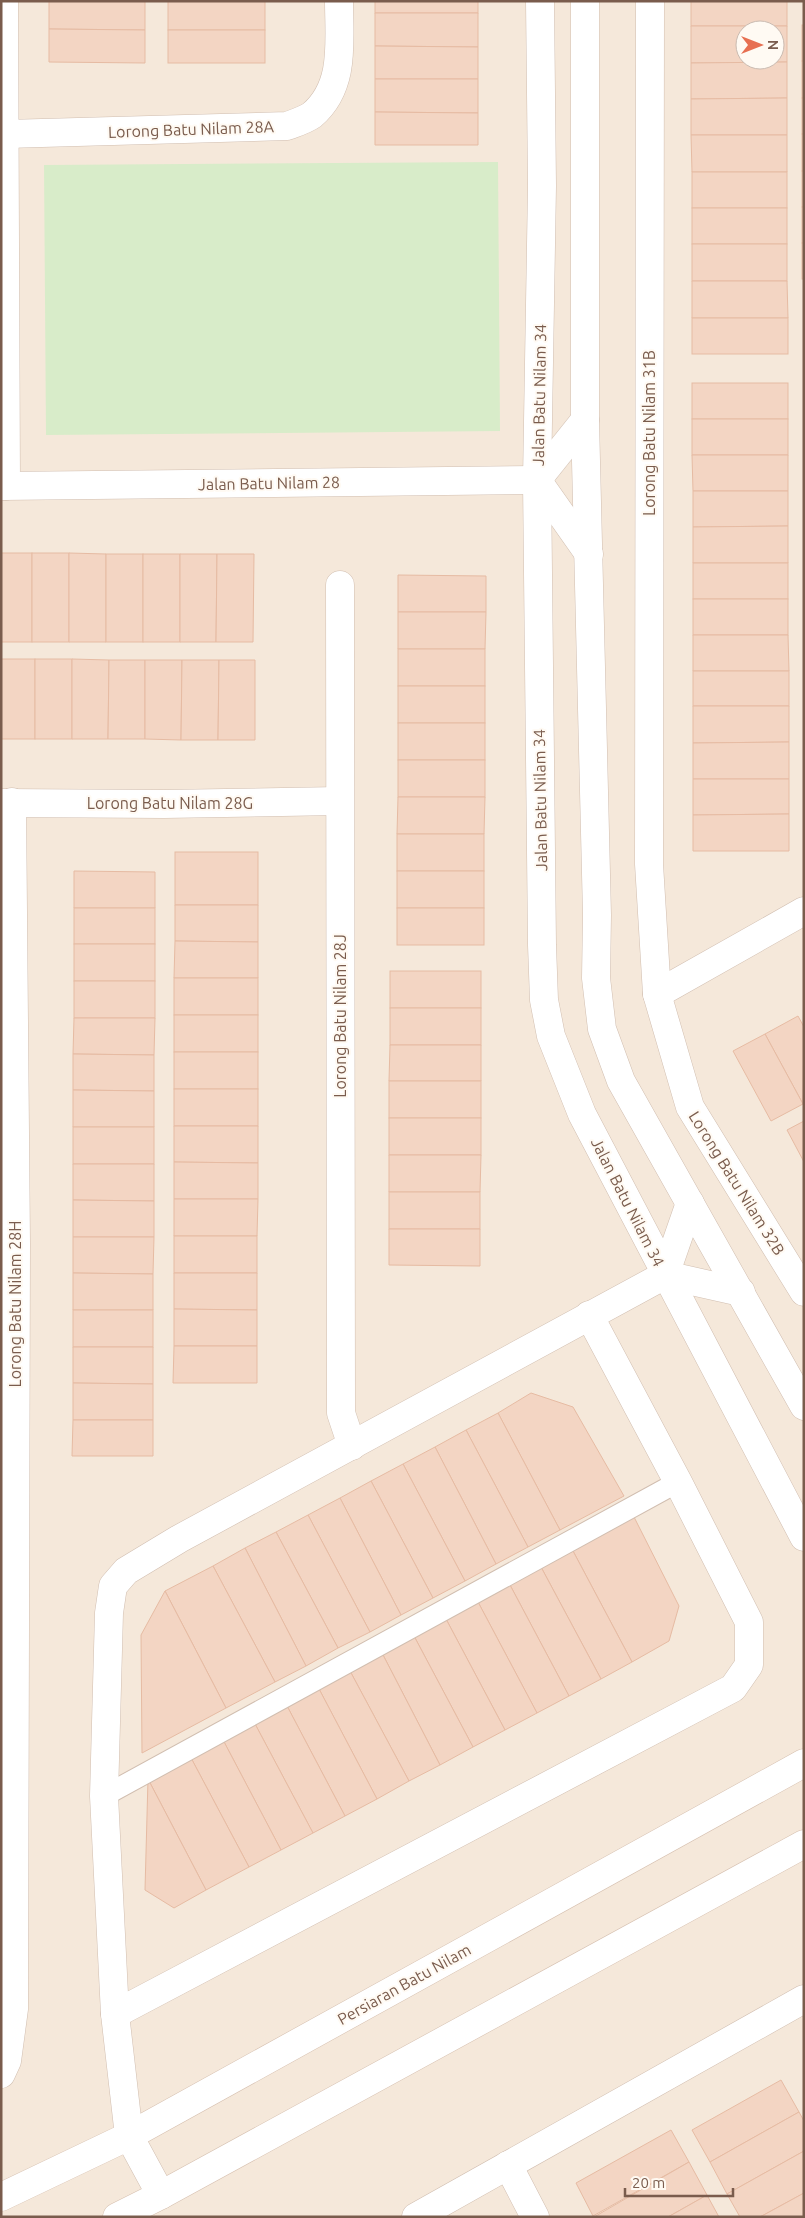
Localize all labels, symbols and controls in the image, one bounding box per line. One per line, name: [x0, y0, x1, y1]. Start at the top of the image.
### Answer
north arrow: [735, 20, 785, 70]
text: N: [765, 40, 781, 50]
street label: Lorong Batu Nilam 28A: [108, 117, 275, 141]
street label: Jalan Batu Nilam 34: [529, 324, 549, 466]
street label: Lorong Batu Nilam 31B: [640, 350, 658, 516]
street label: Jalan Batu Nilam 28: [198, 473, 340, 493]
street label: Jalan Batu Nilam 34: [530, 729, 550, 871]
street label: Lorong Batu Nilam 28G: [87, 794, 253, 812]
street label: Lorong Batu Nilam 28J: [331, 934, 349, 1098]
street label: Lorong Batu Nilam 32B: [685, 1108, 789, 1258]
street label: Jalan Batu Nilam 34: [588, 1135, 668, 1269]
street label: Lorong Batu Nilam 28H: [6, 1221, 24, 1387]
street label: Persiaran Batu Nilam: [334, 1940, 474, 2028]
scale bar: [625, 2166, 732, 2198]
text: 20 m: [632, 2174, 665, 2191]

